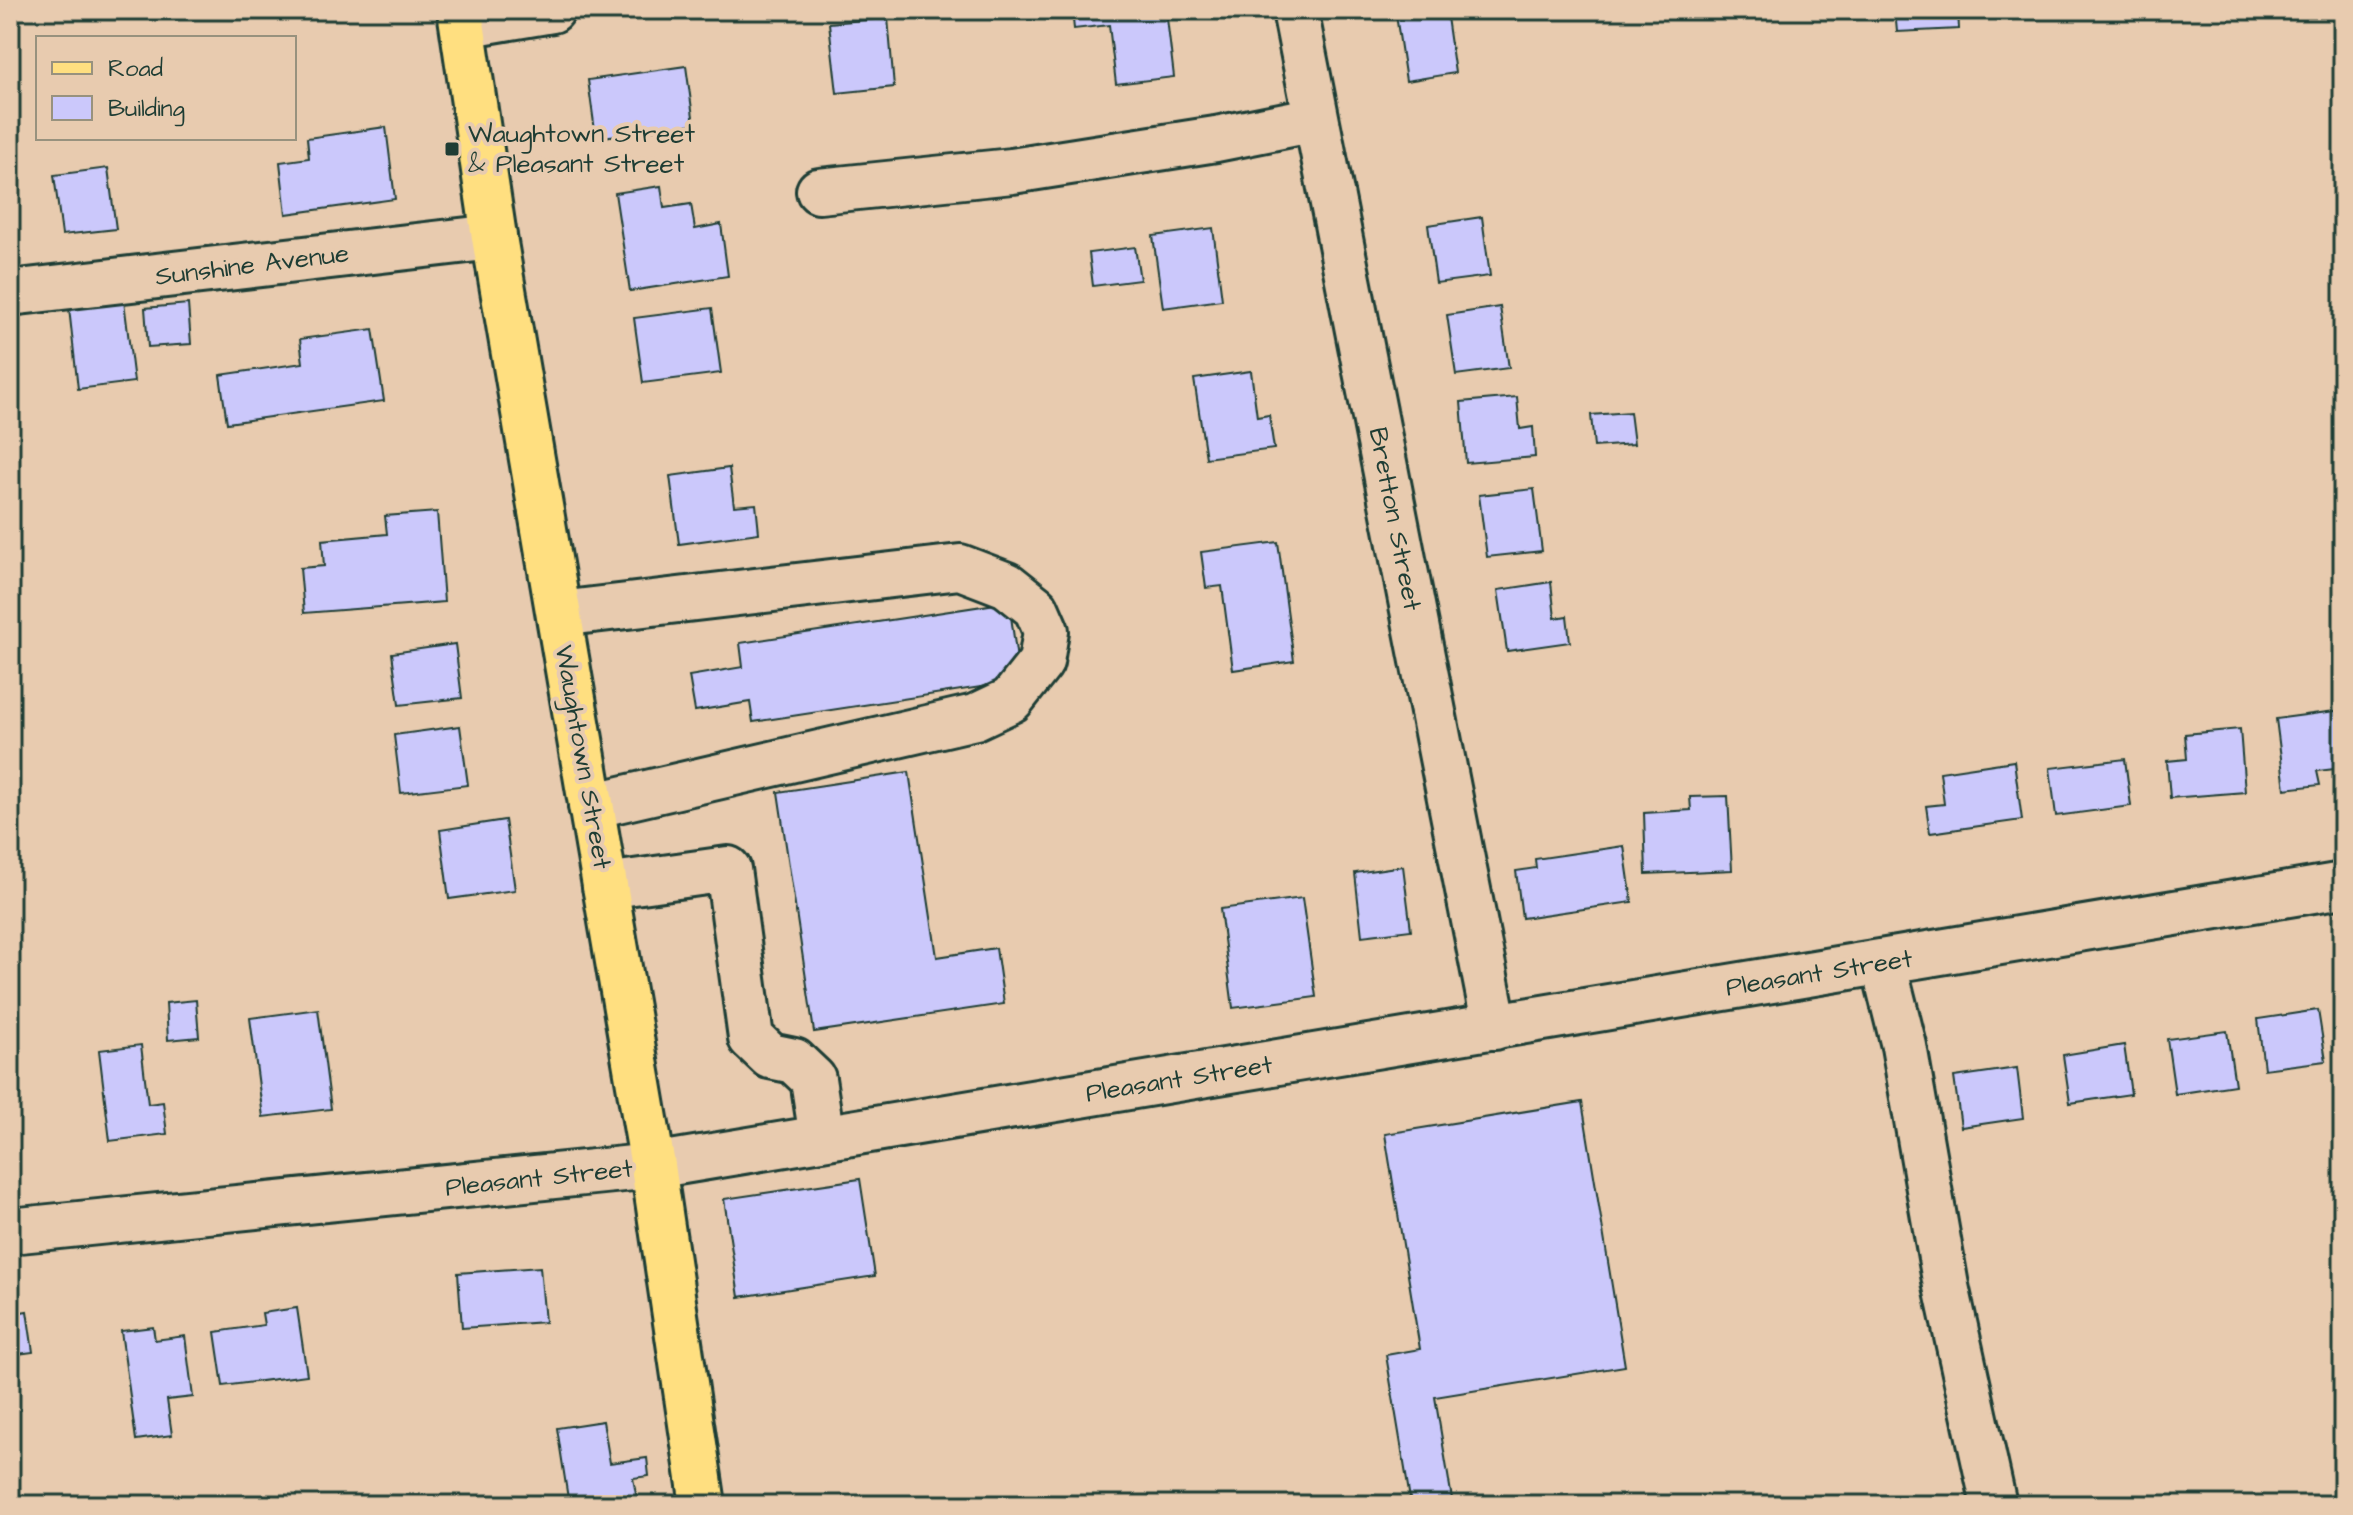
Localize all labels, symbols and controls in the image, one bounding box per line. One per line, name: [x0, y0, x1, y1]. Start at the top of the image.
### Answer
legend: [36, 36, 296, 140]
text: Road: [108, 52, 163, 86]
text: Building: [108, 92, 185, 127]
place label: Waughtown Street & Pleasant Street: [468, 116, 695, 182]
marker: Waughtown Street & Pleasant Street: [443, 140, 461, 158]
street label: Sunshine Avenue: [153, 235, 351, 295]
street label: Bretton Street: [1360, 424, 1431, 614]
street label: Waughtown Street: [544, 642, 621, 873]
street label: Pleasant Street: [1723, 940, 1915, 1006]
street label: Pleasant Street: [1083, 1046, 1275, 1112]
street label: Pleasant Street: [443, 1150, 635, 1206]

